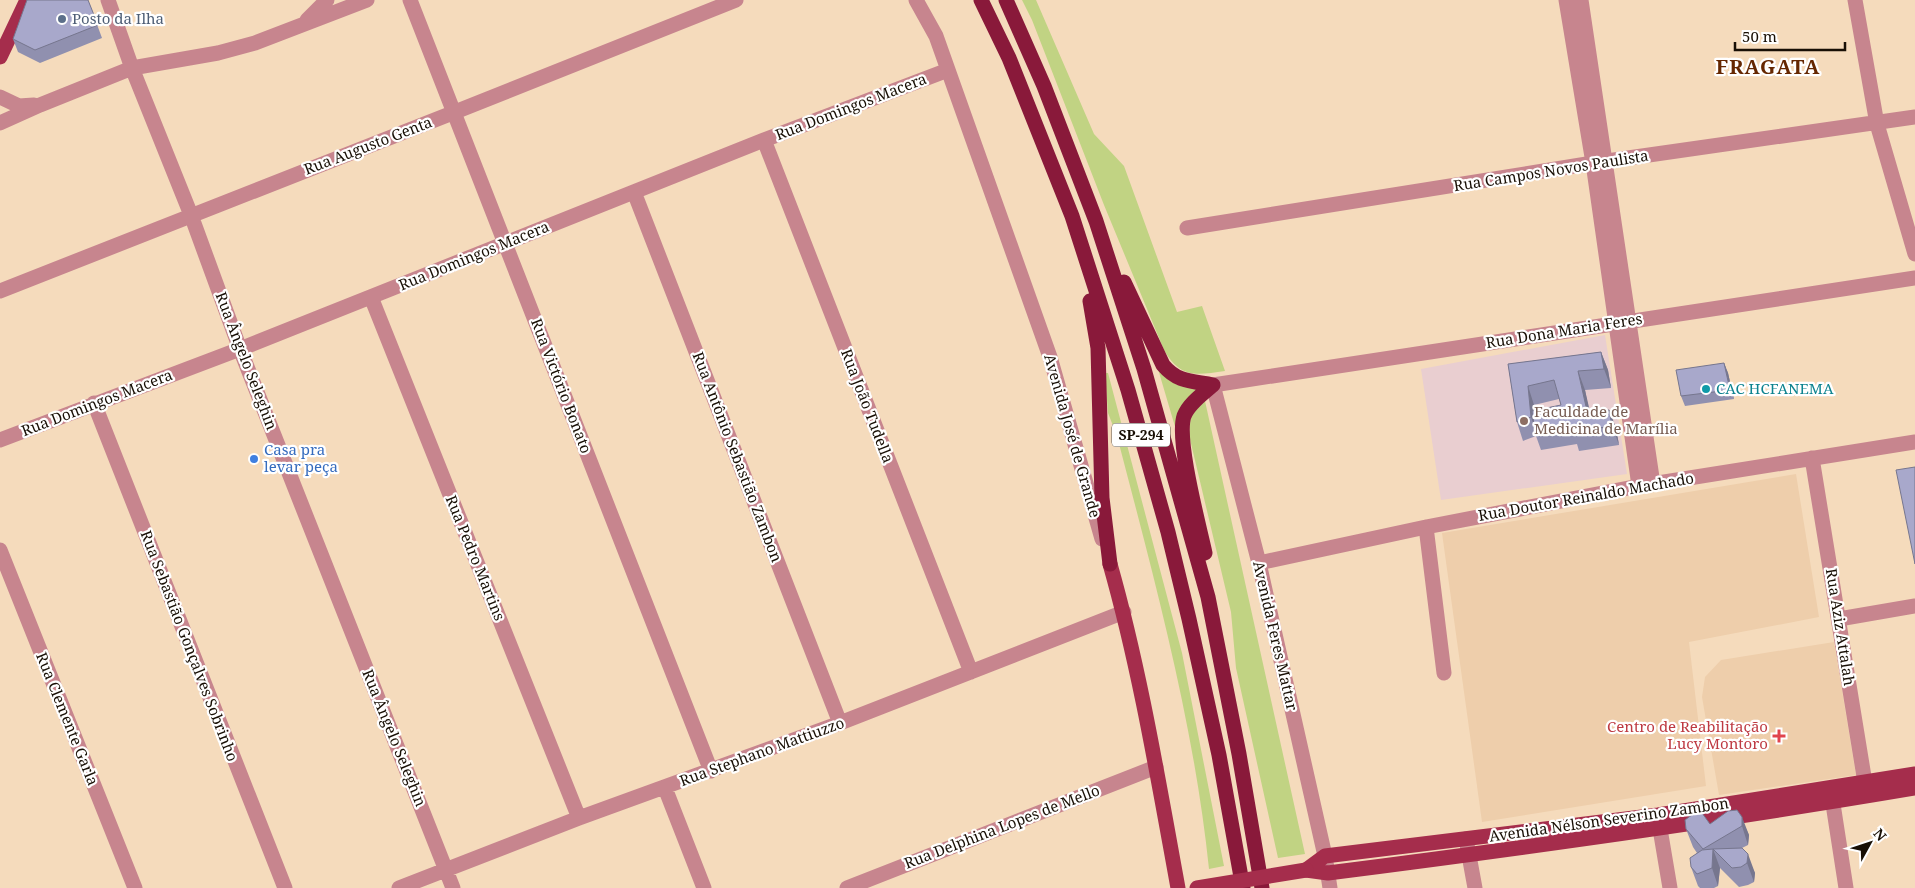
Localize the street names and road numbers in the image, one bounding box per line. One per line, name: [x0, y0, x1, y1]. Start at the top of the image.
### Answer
street label: Rua Domingos Macera: [772, 68, 929, 144]
street label: Rua Augusto Genta: [301, 111, 435, 179]
street label: Rua Campos Novos Paulista: [1452, 145, 1650, 195]
street label: Rua Domingos Macera: [395, 216, 552, 294]
street label: Rua Ângelo Seleghin: [211, 289, 283, 433]
street label: Rua Dona Maria Feres: [1484, 308, 1644, 352]
street label: Rua Victório Bonato: [527, 315, 597, 456]
street label: Rua João Tudella: [837, 346, 899, 465]
street label: Rua Antônio Sebastião Zambon: [689, 349, 787, 565]
street label: Avenida José de Grande: [1040, 352, 1106, 520]
street label: Rua Domingos Macera: [18, 364, 175, 440]
road number: SP-294: [1112, 424, 1170, 446]
street label: Rua Doutor Reinaldo Machado: [1476, 467, 1695, 525]
street label: Rua Pedro Martins: [442, 492, 510, 624]
street label: Rua Sebastião Gonçalves Sobrinho: [137, 527, 243, 764]
street label: Avenida Feres Mattar: [1249, 559, 1303, 713]
street label: Rua Aziz Attalah: [1822, 567, 1860, 687]
street label: Rua Clemente Garla: [32, 649, 104, 788]
street label: Rua Ângelo Seleghin: [358, 666, 432, 809]
street label: Rua Stephano Mattiuzzo: [676, 712, 847, 790]
street label: Rua Delphina Lopes de Mello: [901, 779, 1102, 873]
street label: Avenida Nélson Severino Zambon: [1488, 792, 1730, 846]

